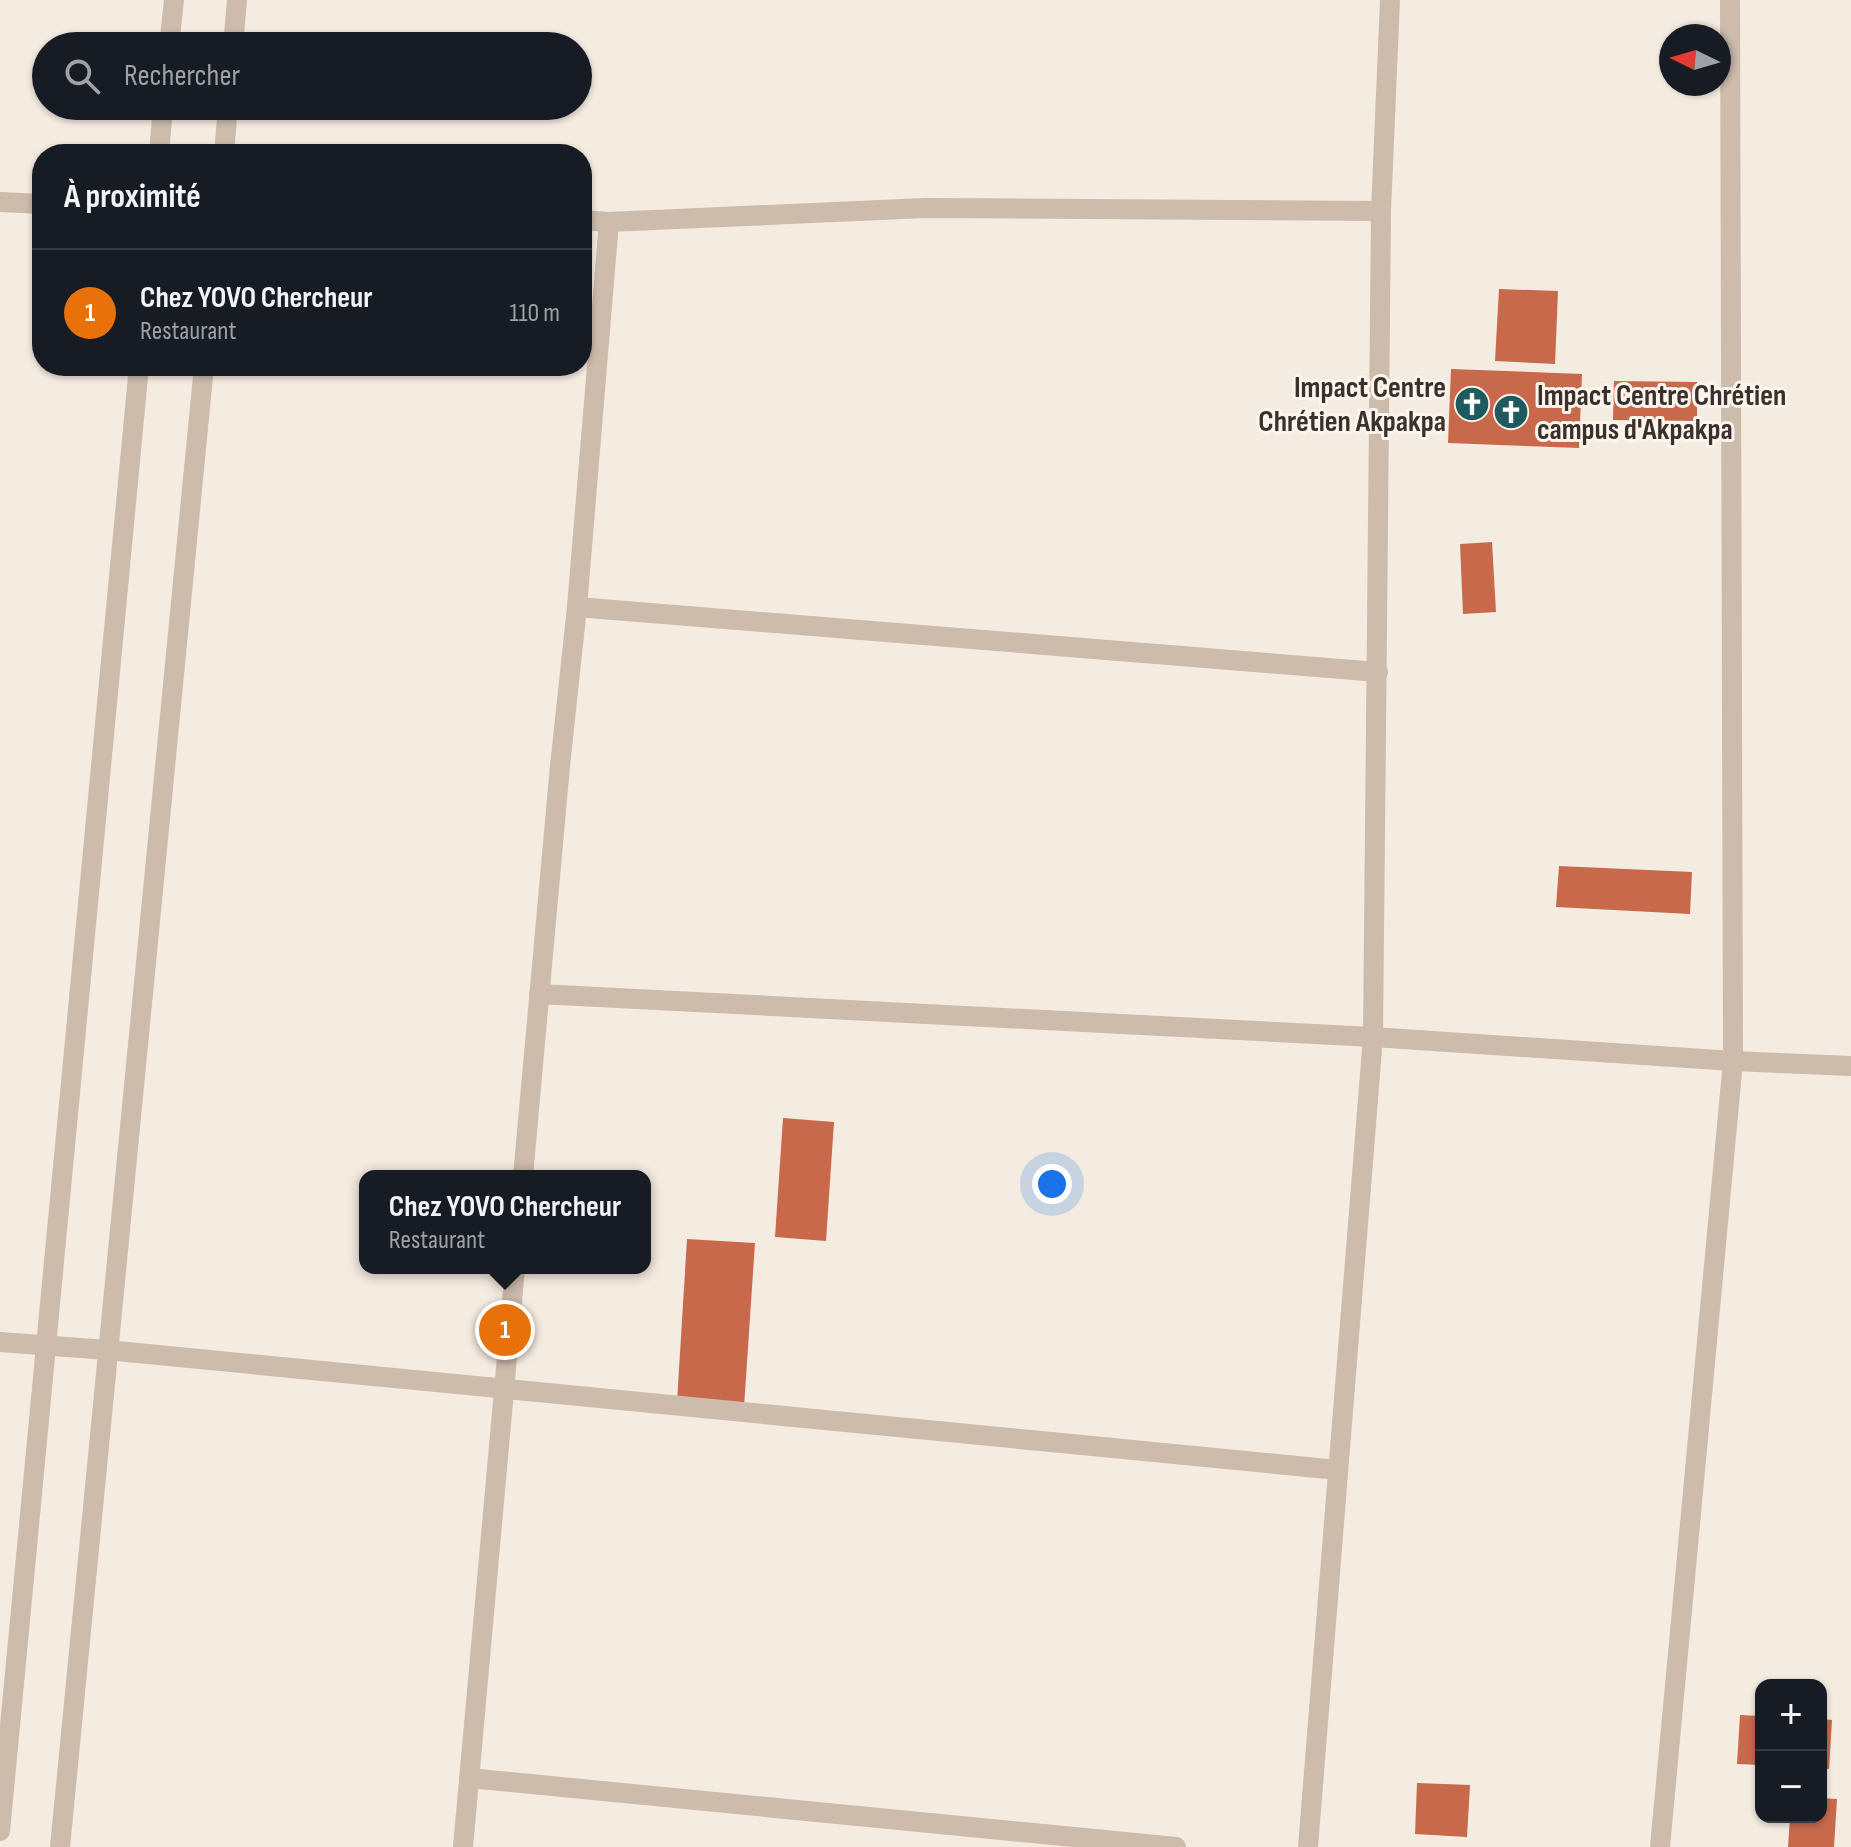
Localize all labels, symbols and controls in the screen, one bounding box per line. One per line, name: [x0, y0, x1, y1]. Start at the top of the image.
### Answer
north arrow: [1659, 24, 1731, 96]
search box: [32, 32, 592, 120]
icon: search: [60, 54, 104, 98]
text: Rechercher: [124, 58, 240, 94]
text: À proximité: [64, 176, 201, 217]
text: Chez YOVO Chercheur: [140, 280, 372, 316]
text: 1: [85, 298, 95, 329]
text: 110 m: [509, 298, 560, 329]
text: Restaurant: [140, 316, 236, 347]
place label: Impact Centre Chrétien Akpakpa: [1258, 370, 1446, 440]
place label: Impact Centre Chrétien campus d'Akpakpa: [1537, 378, 1786, 448]
church icon: Impact Centre Chrétien Akpakpa: [1453, 385, 1491, 423]
church icon: Impact Centre Chrétien campus d'Akpakpa: [1492, 393, 1530, 431]
your location: [1032, 1164, 1072, 1204]
popup: [359, 1170, 651, 1274]
text: Chez YOVO Chercheur: [389, 1189, 621, 1225]
text: Restaurant: [389, 1225, 485, 1256]
pin: 1: [479, 1300, 531, 1360]
map controls: [1755, 1679, 1827, 1823]
button: +: [1755, 1679, 1827, 1751]
button: −: [1755, 1751, 1827, 1823]

